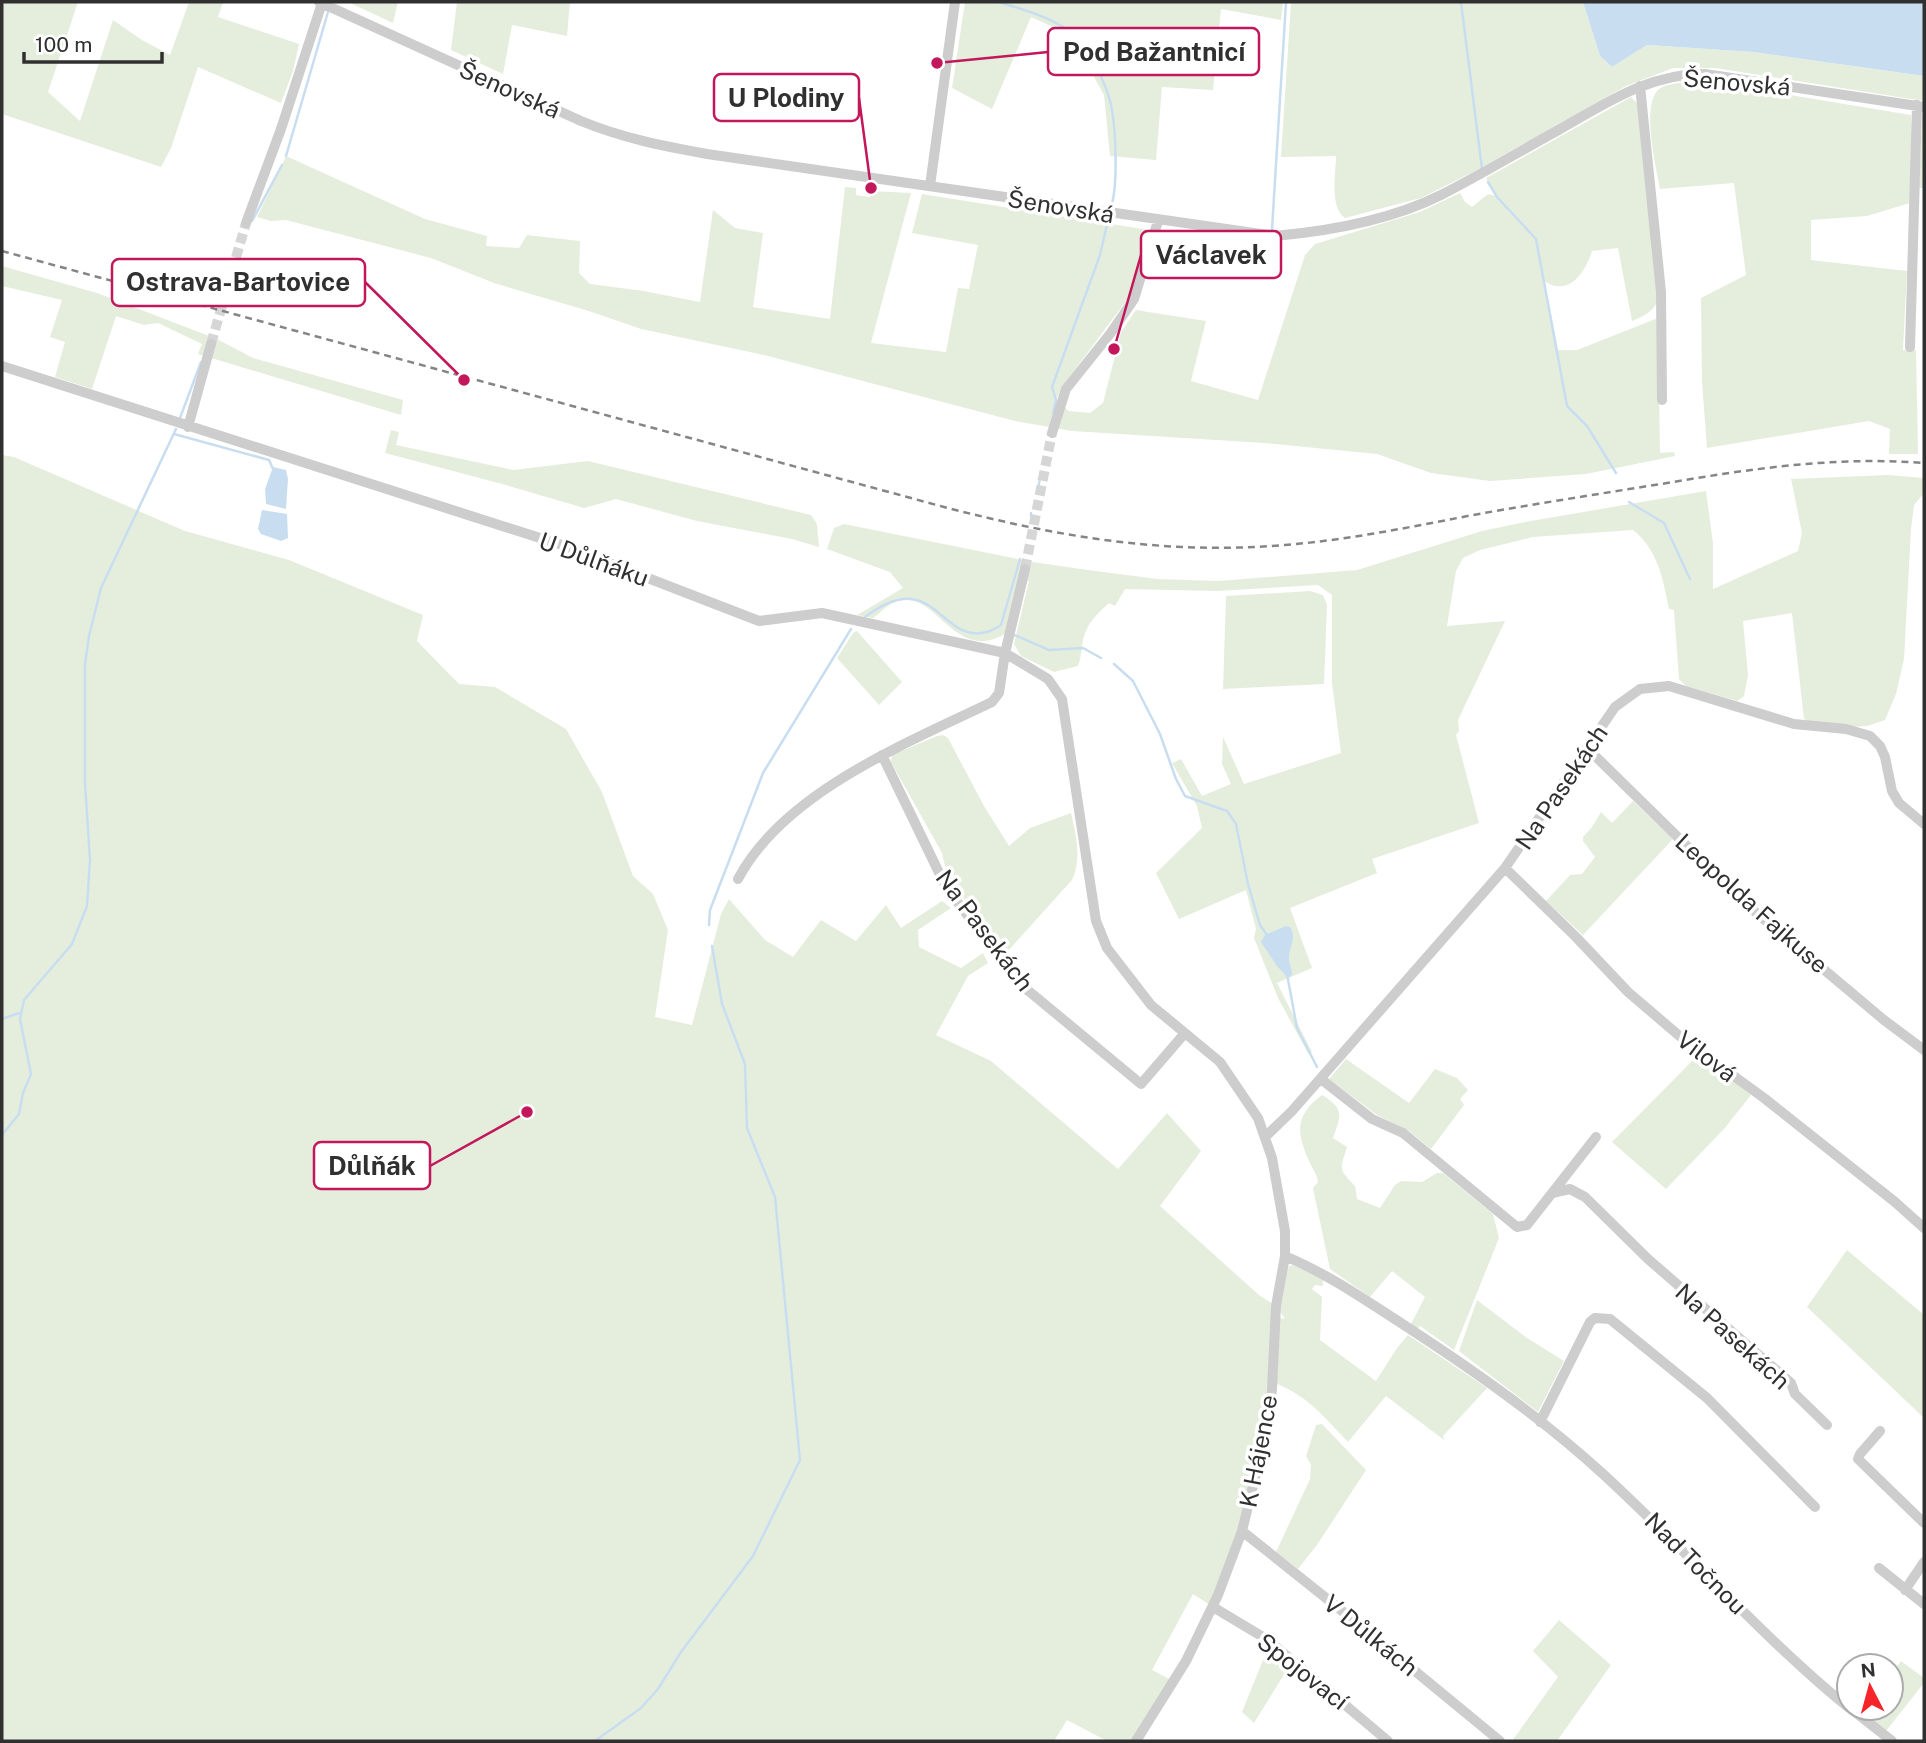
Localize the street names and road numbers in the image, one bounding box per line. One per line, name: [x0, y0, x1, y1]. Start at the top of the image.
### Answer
street label: Šenovská: [455, 54, 565, 124]
street label: Šenovská: [1682, 63, 1792, 101]
street label: Šenovská: [1006, 184, 1116, 228]
street label: U Důlňáku: [535, 526, 653, 592]
street label: Na Pasekách: [1509, 719, 1613, 855]
street label: Leopolda Fajkuse: [1670, 827, 1834, 979]
street label: Na Pasekách: [930, 864, 1040, 996]
street label: Vilová: [1672, 1025, 1742, 1087]
street label: Na Pasekách: [1670, 1277, 1796, 1395]
street label: K Hájence: [1233, 1392, 1283, 1510]
street label: Nad Točnou: [1639, 1506, 1753, 1620]
street label: V Důlkách: [1318, 1589, 1424, 1681]
street label: Spojovací: [1252, 1627, 1355, 1716]

